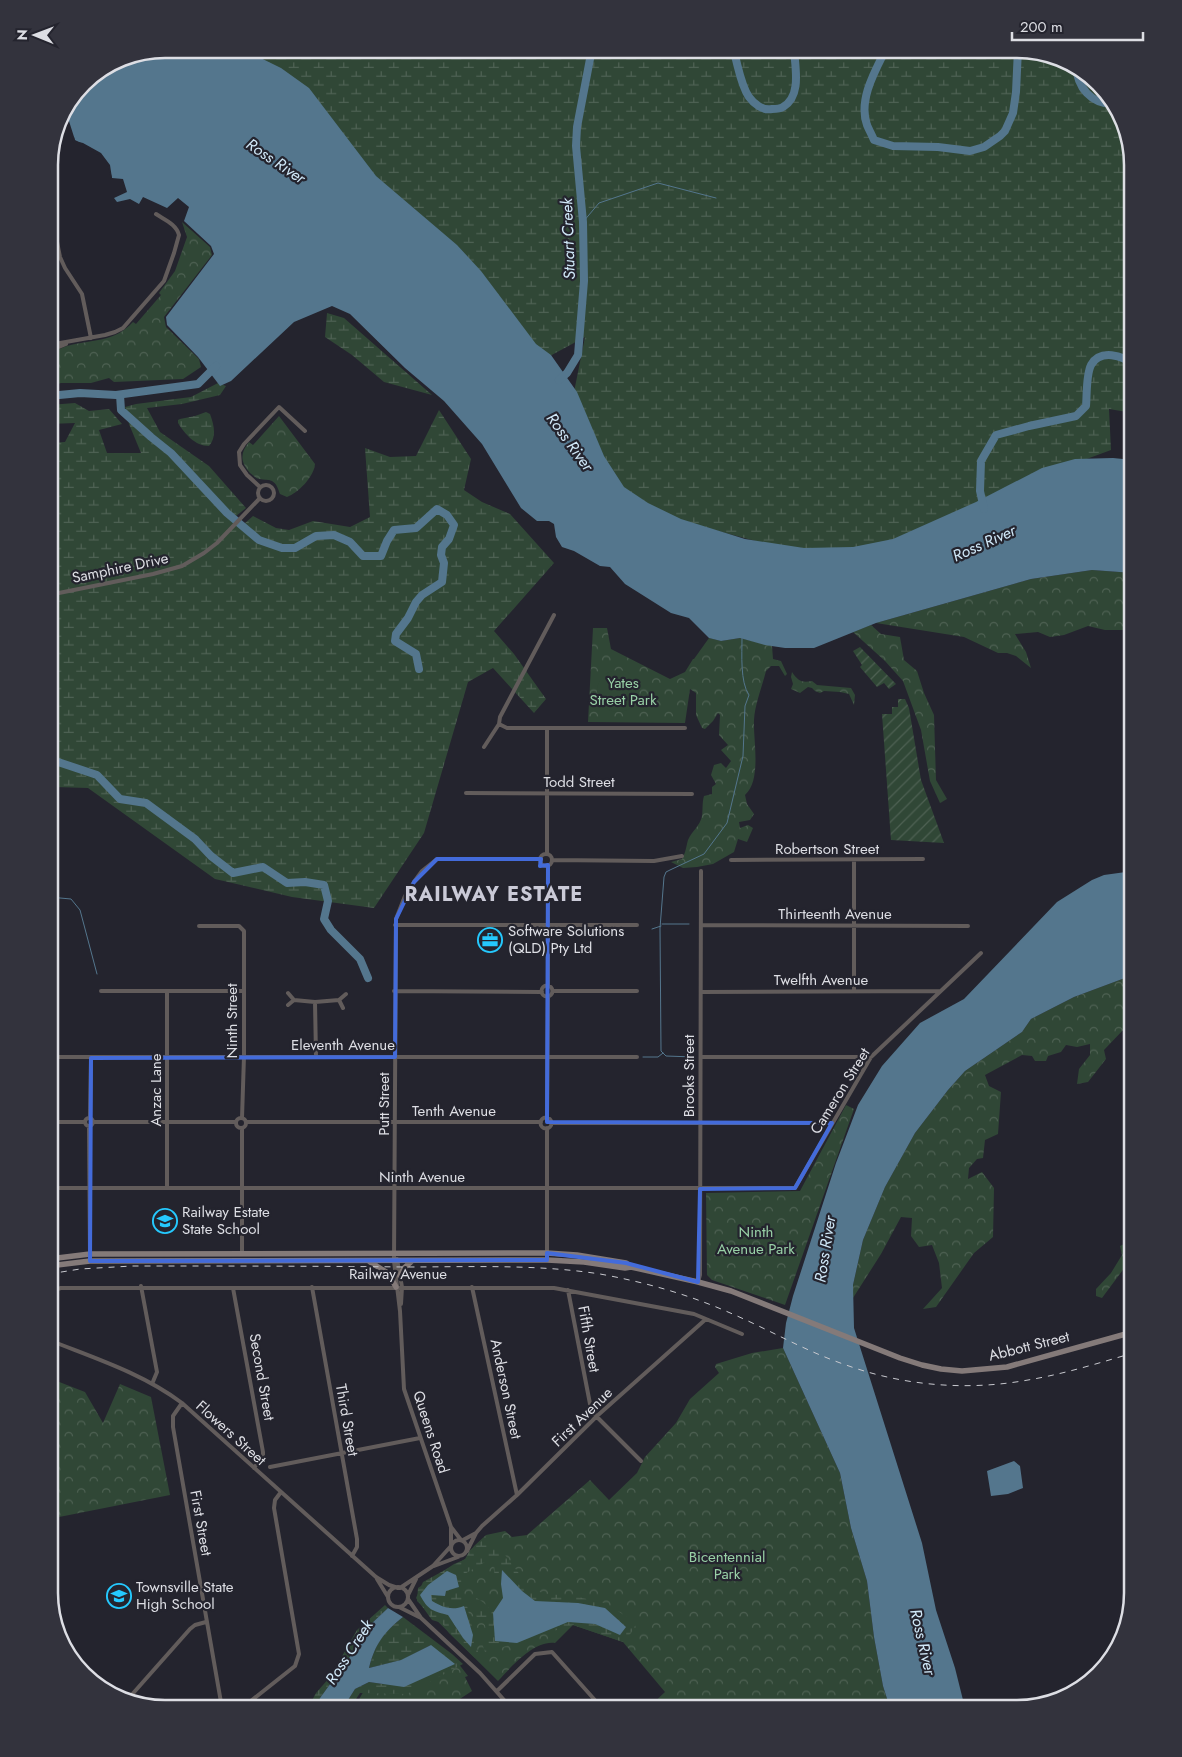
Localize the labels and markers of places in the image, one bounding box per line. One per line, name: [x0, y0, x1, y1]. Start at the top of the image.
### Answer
place label: Software Solutions (QLD) Pty Ltd: [508, 920, 624, 959]
office icon: Software Solutions (QLD) Pty Ltd: [477, 927, 503, 953]
place label: Railway Estate State School: [182, 1201, 270, 1240]
school or university icon: Railway Estate State School: [152, 1208, 178, 1234]
place label: Townsville State High School: [136, 1576, 234, 1615]
school or university icon: Townsville State High School: [106, 1583, 132, 1609]

